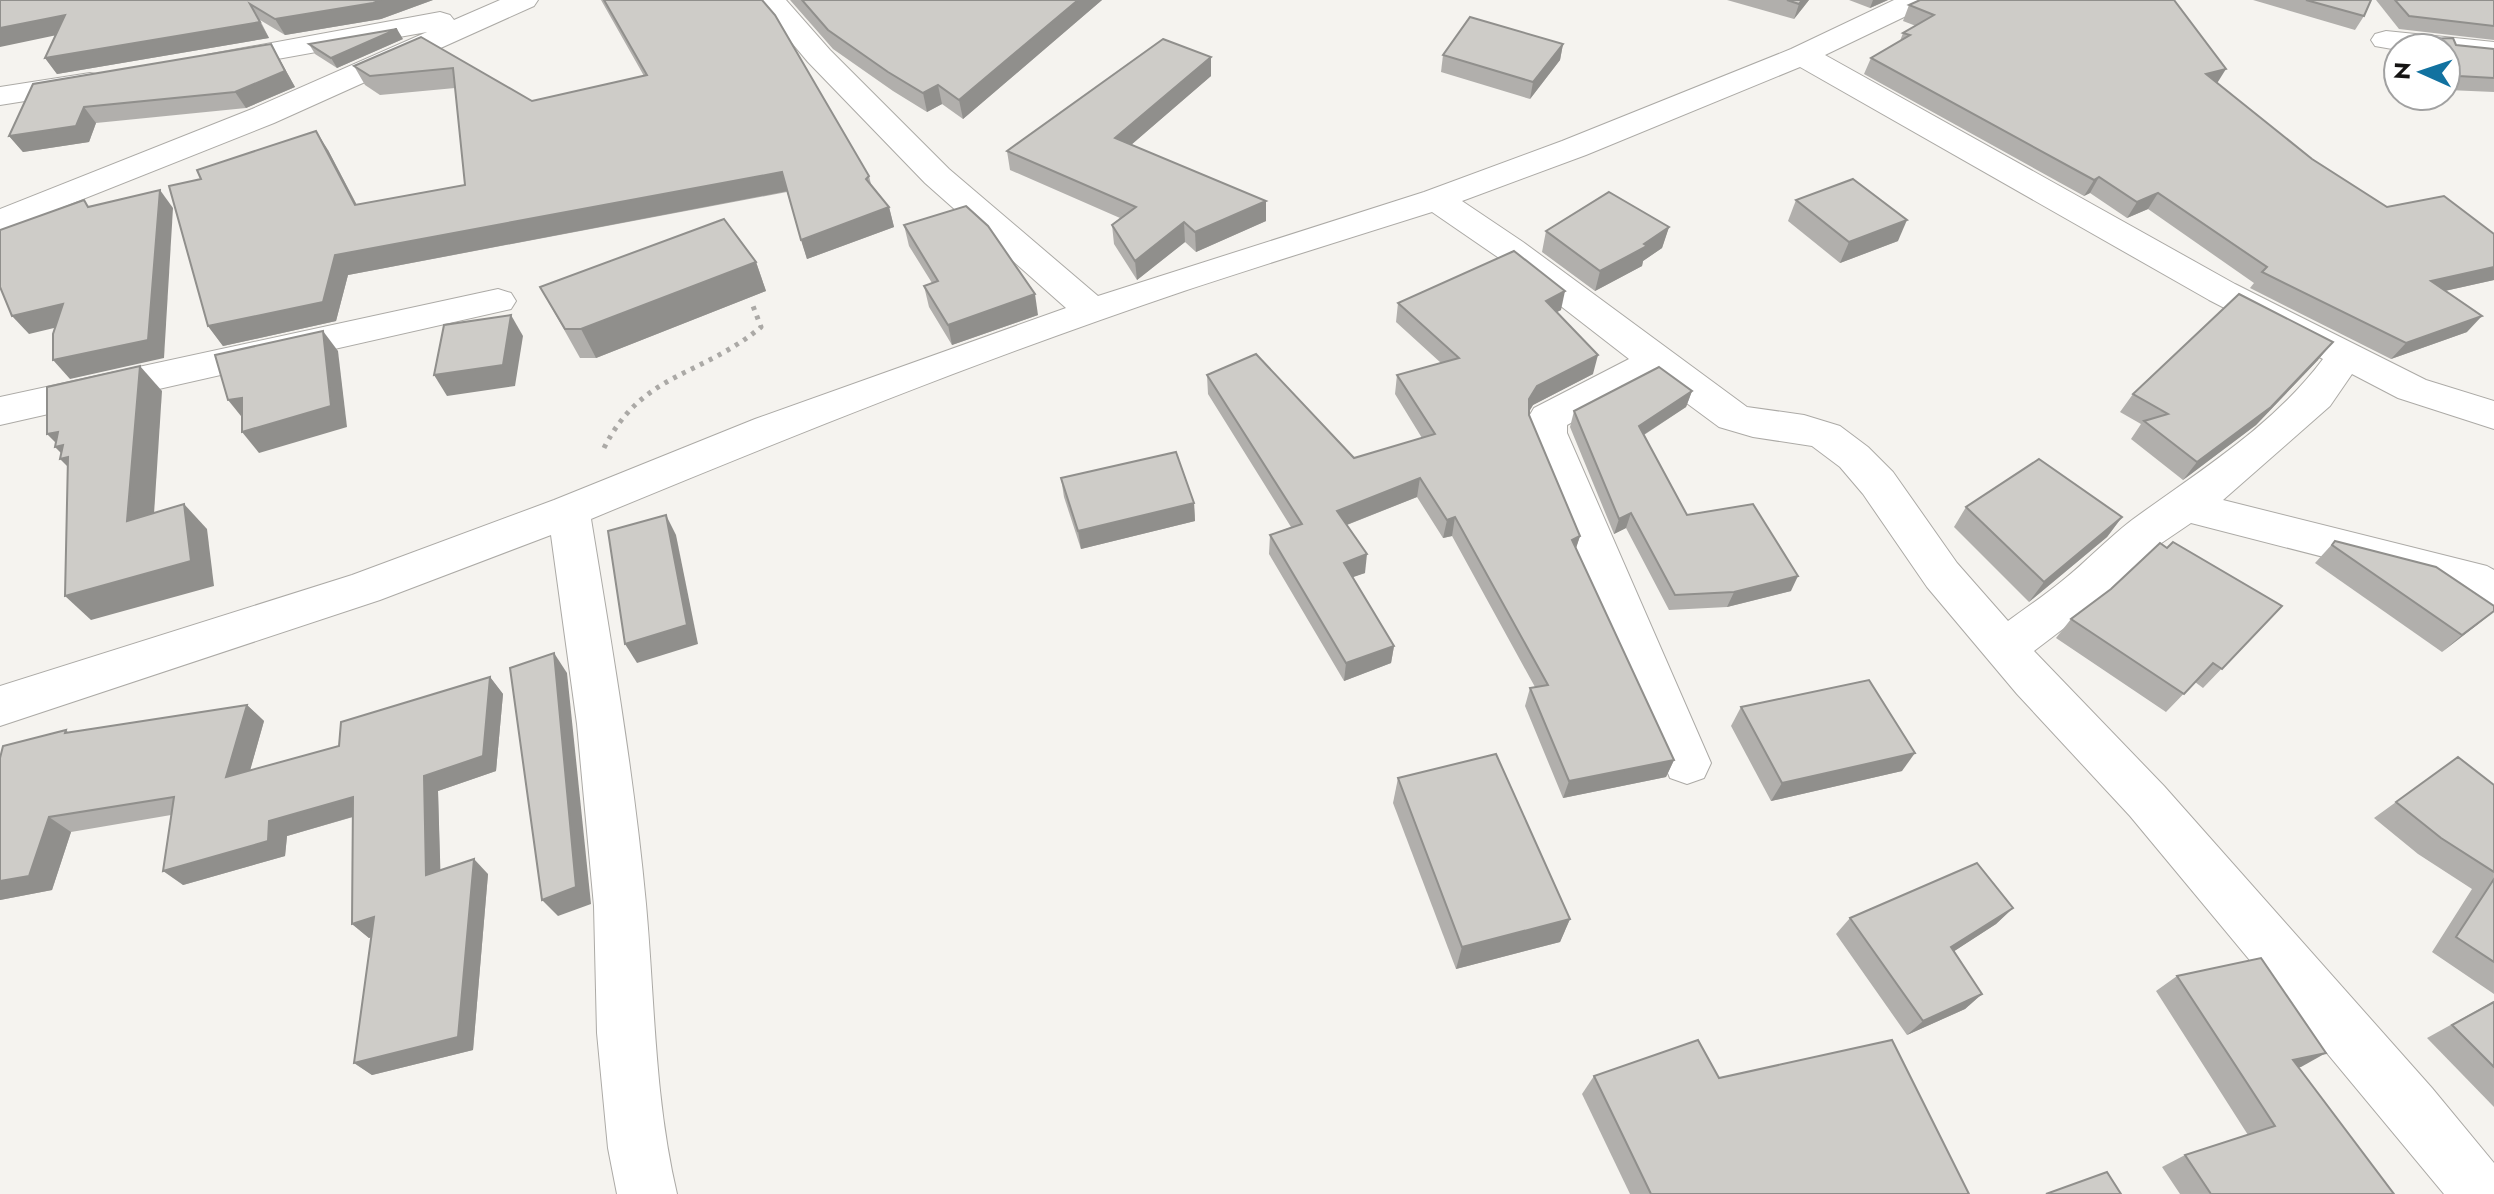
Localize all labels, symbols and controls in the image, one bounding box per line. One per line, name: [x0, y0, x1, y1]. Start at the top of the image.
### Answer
north arrow: [2382, 32, 2462, 112]
text: N: [2386, 61, 2418, 81]

